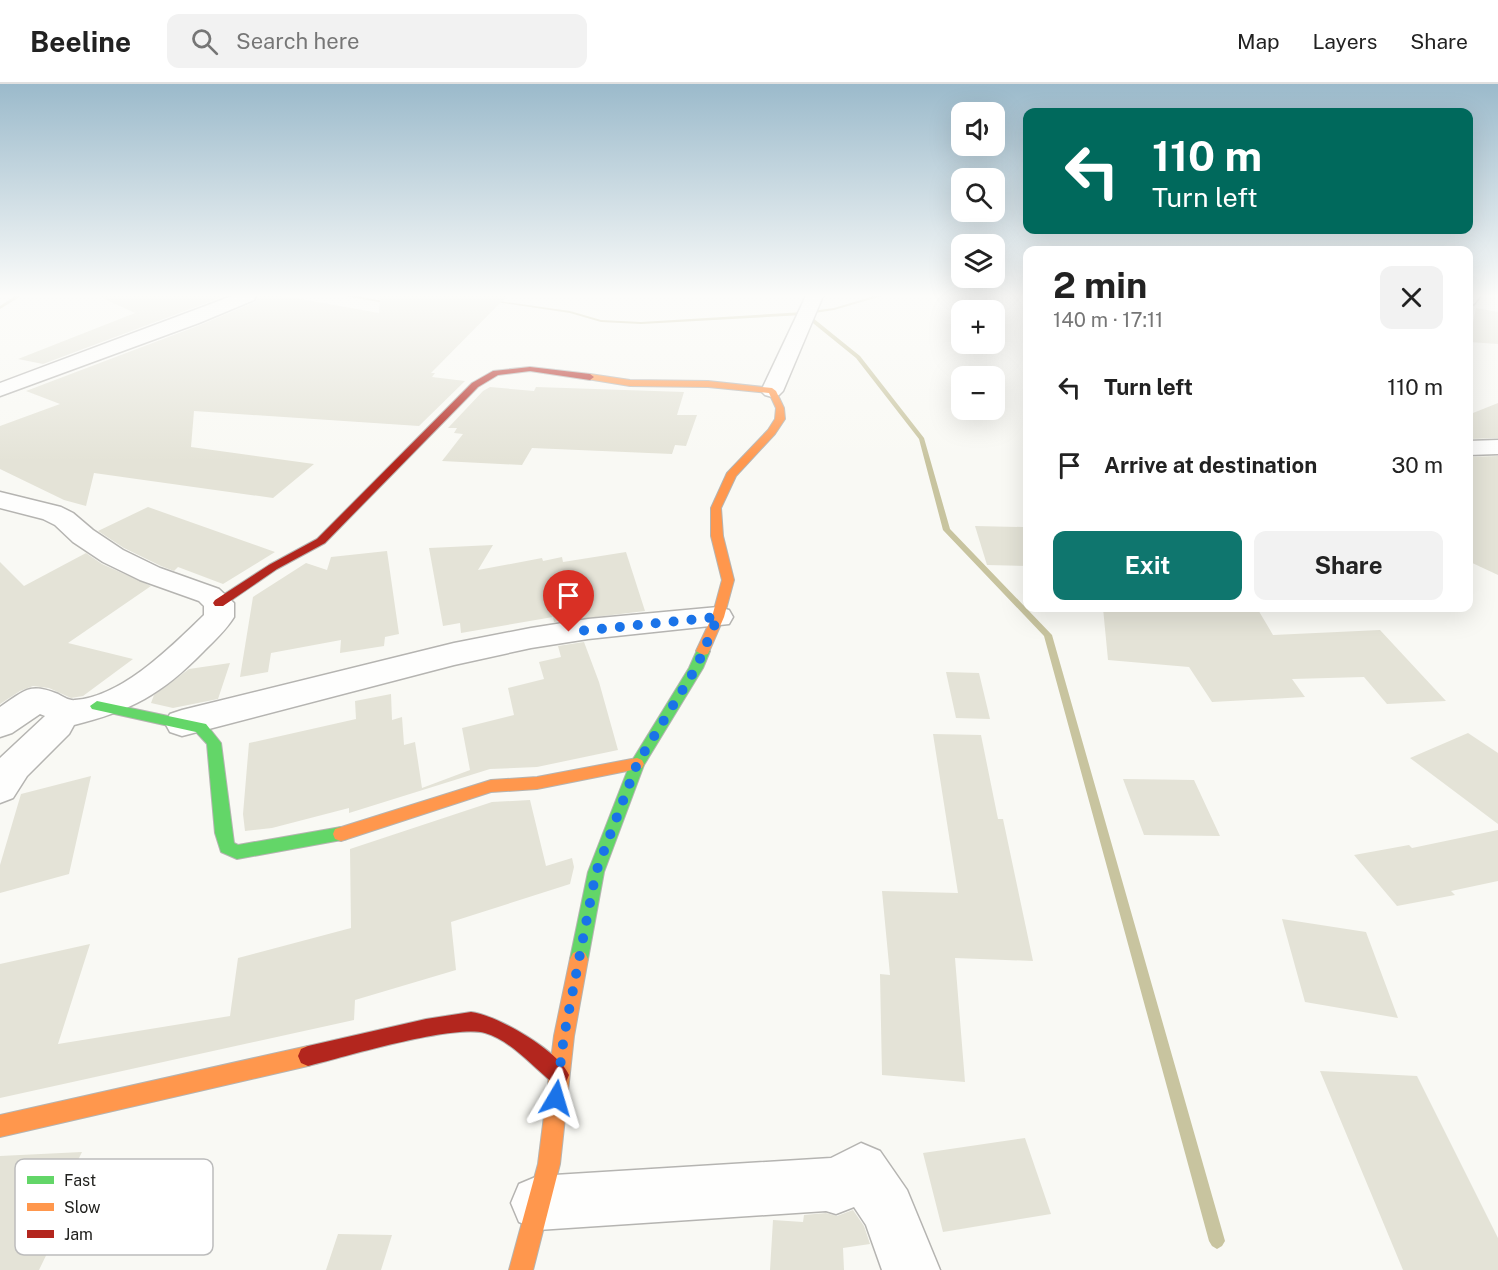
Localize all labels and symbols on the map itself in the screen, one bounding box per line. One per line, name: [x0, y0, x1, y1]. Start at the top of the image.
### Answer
pin: [543, 570, 594, 632]
position arrow: [524, 1066, 588, 1130]
legend: [15, 1159, 213, 1255]
text: Fast: [64, 1171, 96, 1190]
text: Slow: [64, 1198, 101, 1217]
text: Jam: [64, 1225, 93, 1244]

